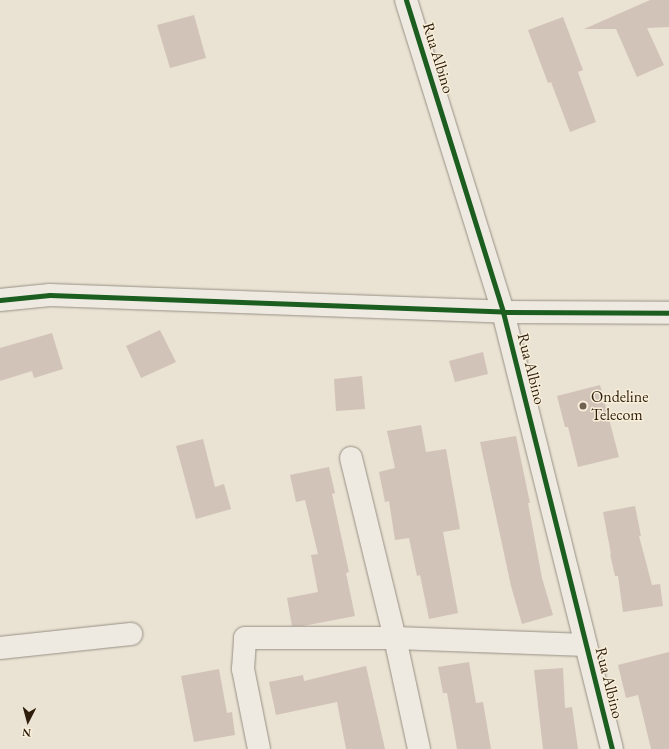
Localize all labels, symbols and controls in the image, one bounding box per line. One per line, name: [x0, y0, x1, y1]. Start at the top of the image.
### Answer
street label: Rua Albino: [418, 20, 458, 96]
street label: Rua Albino: [513, 331, 549, 407]
place label: Ondeline Telecom: [591, 387, 648, 425]
marker: Ondeline Telecom: [578, 401, 588, 411]
street label: Rua Albino: [591, 645, 627, 721]
north arrow: [8, 701, 48, 741]
text: N: [22, 726, 32, 740]

